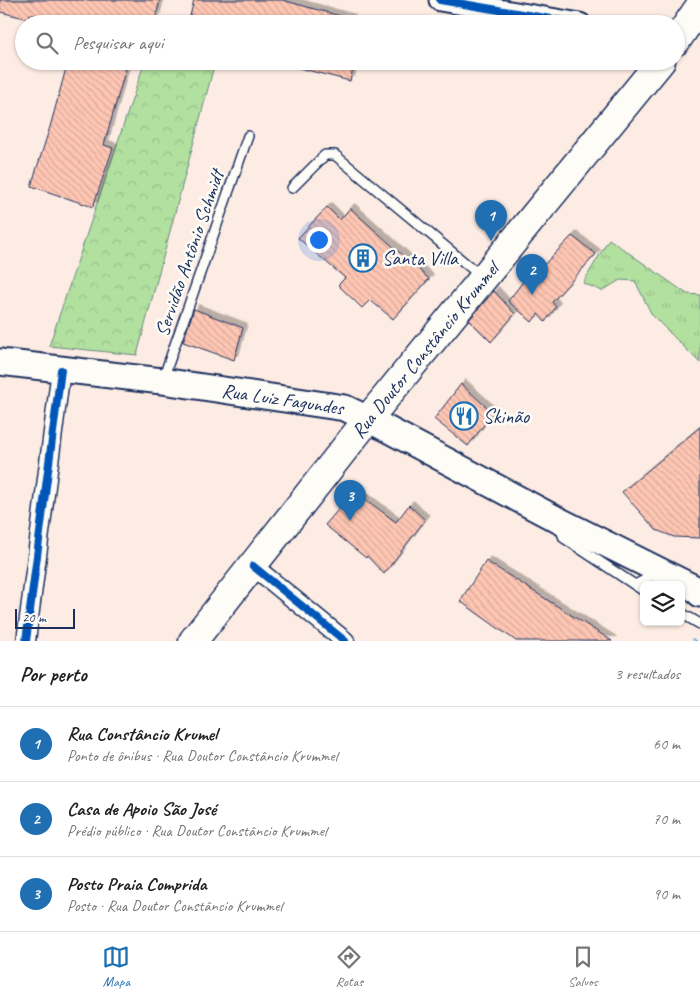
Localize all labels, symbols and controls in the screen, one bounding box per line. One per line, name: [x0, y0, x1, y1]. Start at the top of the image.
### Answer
search box: [15, 15, 685, 70]
icon: search: [33, 29, 61, 57]
text: Pesquisar aqui: [73, 31, 163, 55]
street label: Servidão Antônio Schmidt: [149, 164, 231, 340]
pin: 1: [475, 200, 507, 241]
your location: [306, 227, 332, 253]
building icon: Santa Villa: [348, 243, 378, 273]
place label: Santa Villa: [382, 246, 459, 271]
pin: 2: [516, 254, 548, 295]
street label: Rua Doutor Constâncio Krummel: [346, 255, 506, 443]
street label: Rua Luiz Fagundes: [220, 378, 347, 421]
restaurant icon: Skinão: [449, 401, 479, 431]
place label: Skinão: [483, 404, 530, 429]
pin: 3: [334, 480, 366, 521]
map controls: [640, 581, 685, 626]
button: layers: [640, 581, 685, 626]
scale bar: [15, 606, 75, 629]
text: 20 m: [22, 609, 46, 626]
text: Por perto: [20, 661, 87, 687]
text: 3 resultados: [615, 664, 680, 684]
text: Rua Constâncio Krumel: [67, 722, 217, 746]
text: 1: [32, 734, 40, 754]
text: 60 m: [653, 734, 680, 754]
text: Ponto de ônibus · Rua Doutor Constâncio Krummel: [67, 746, 337, 766]
text: Casa de Apoio São José: [67, 797, 216, 821]
text: 2: [32, 809, 40, 829]
text: 70 m: [653, 809, 680, 829]
text: Prédio público · Rua Doutor Constâncio Krummel: [67, 821, 327, 841]
text: Posto Praia Comprida: [67, 872, 207, 896]
text: 3: [32, 884, 40, 904]
text: 90 m: [653, 884, 680, 904]
text: Posto · Rua Doutor Constâncio Krummel: [67, 896, 282, 916]
tab: Mapa: [102, 943, 130, 990]
tab: Rotas: [335, 943, 363, 990]
tab: Salvos: [568, 943, 598, 990]

